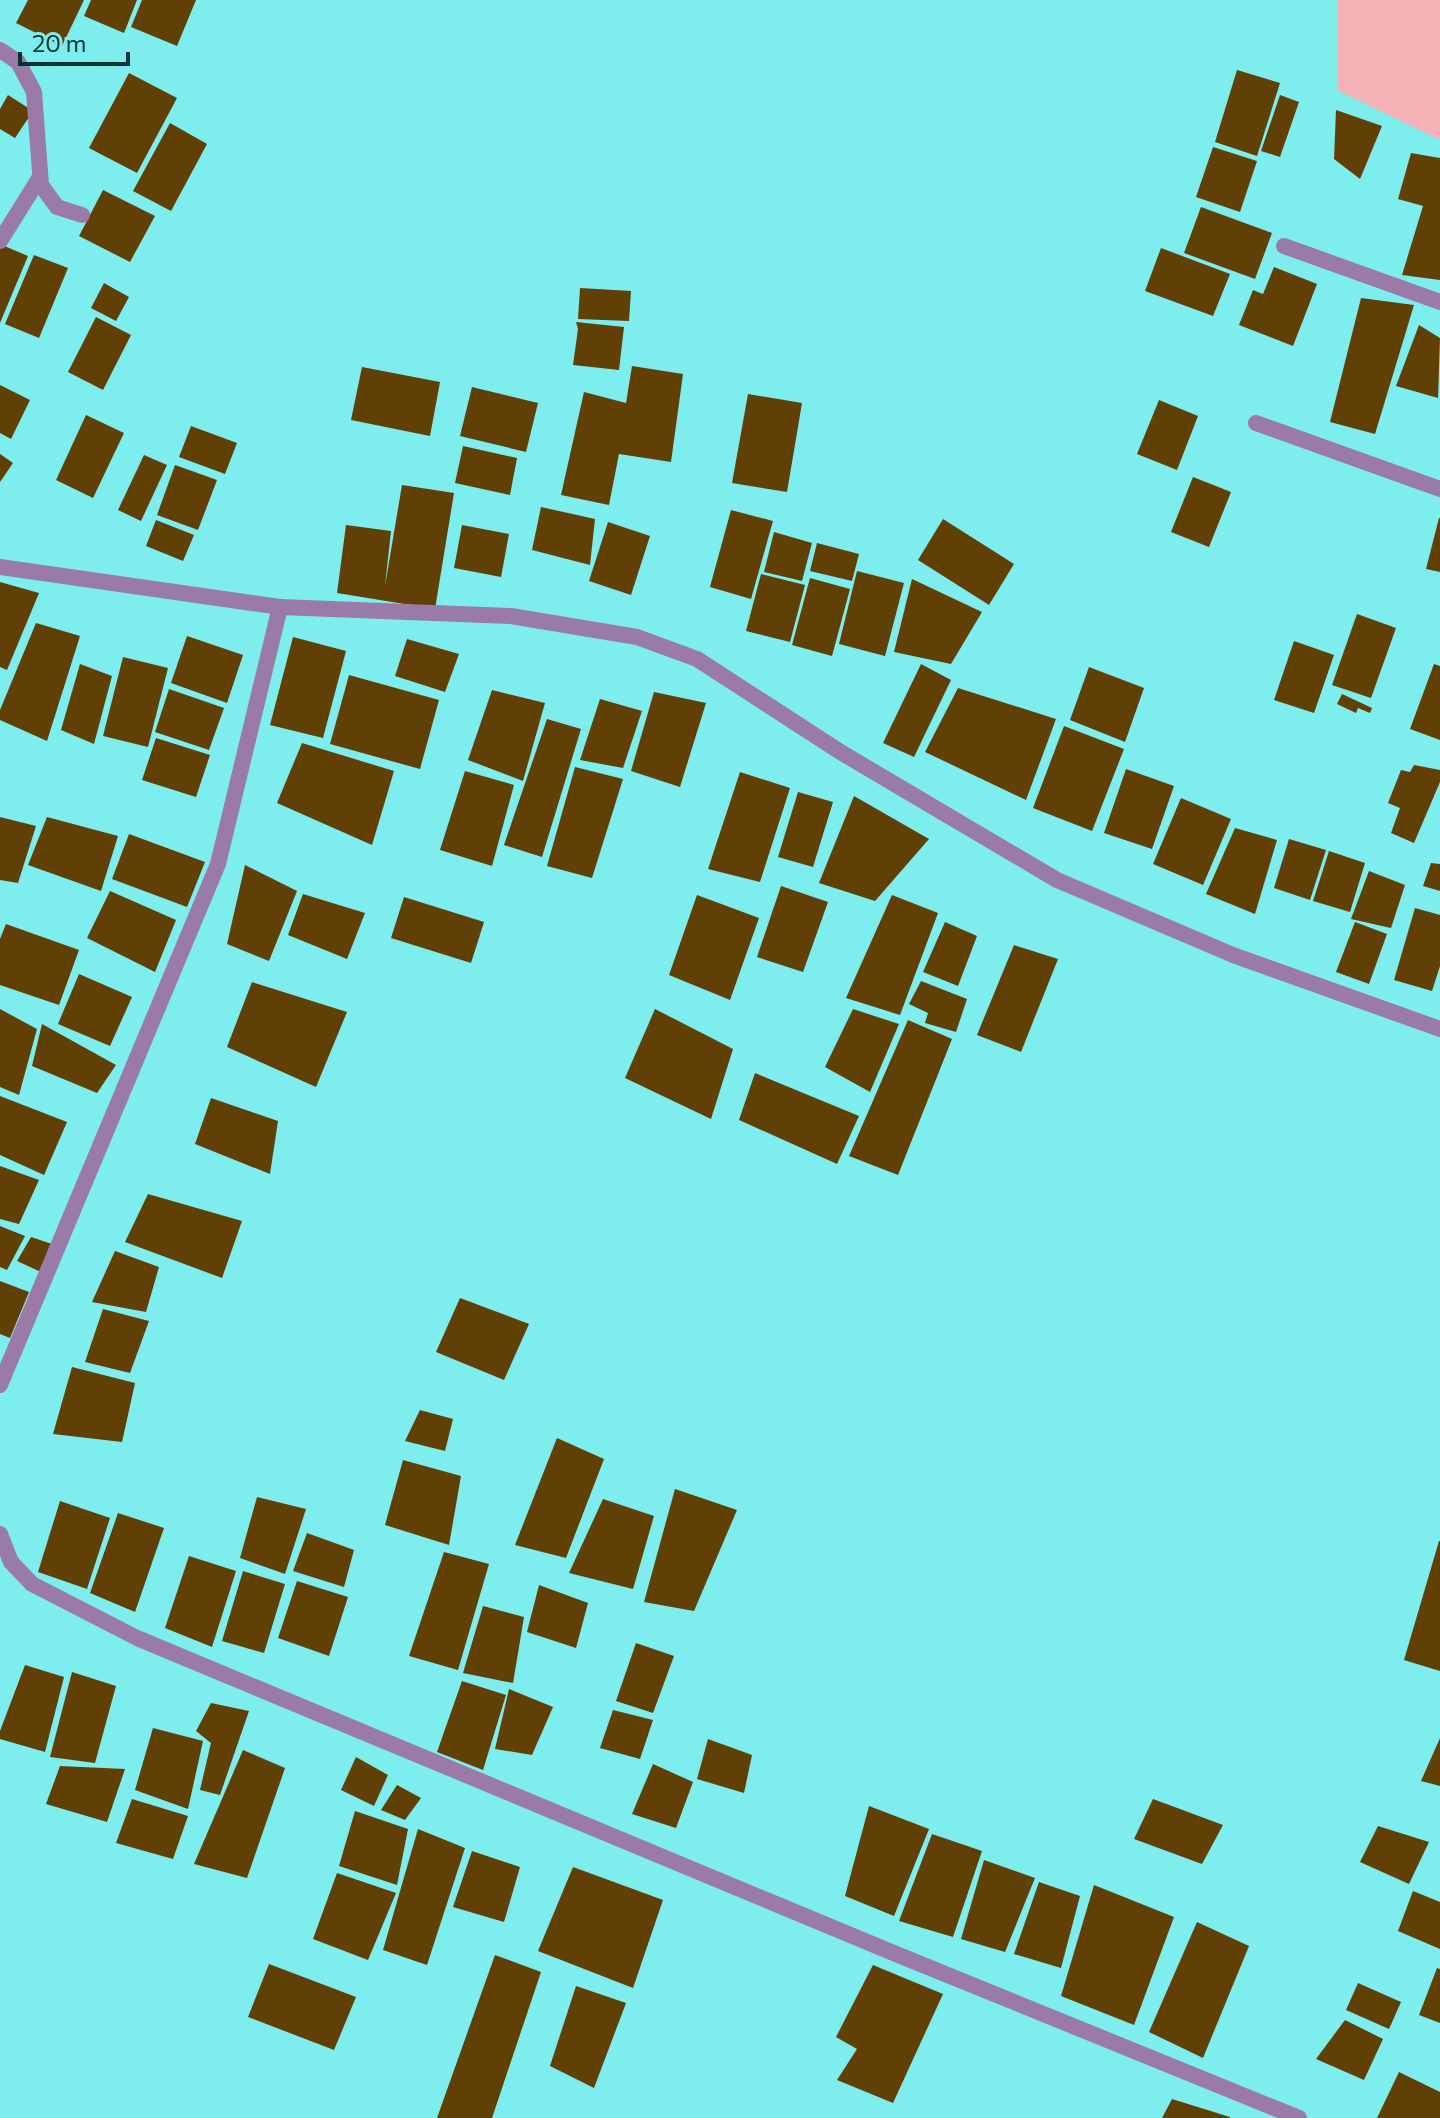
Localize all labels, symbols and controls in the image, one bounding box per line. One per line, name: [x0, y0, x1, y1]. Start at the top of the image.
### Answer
scale bar: [20, 16, 128, 66]
text: 20 m: [32, 28, 86, 57]

